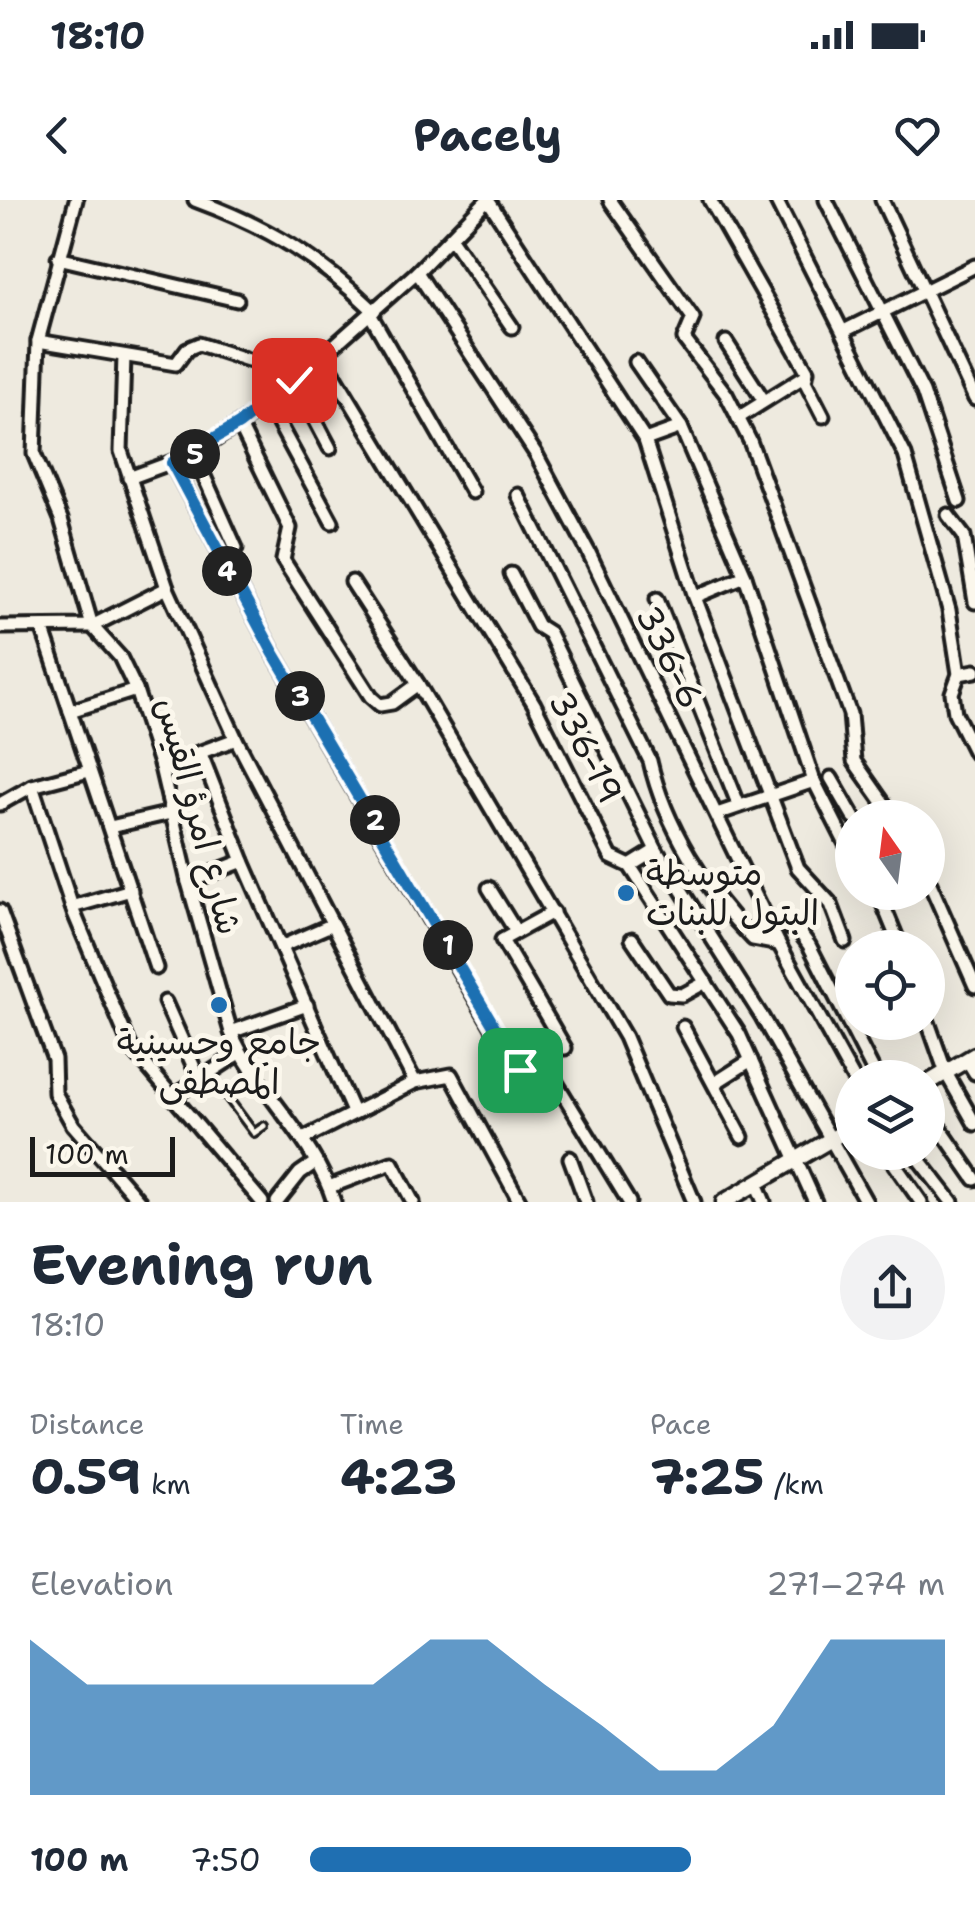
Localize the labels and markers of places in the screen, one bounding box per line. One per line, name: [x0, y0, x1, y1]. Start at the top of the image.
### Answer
pin: [252, 338, 337, 423]
pin: 5: [170, 429, 220, 479]
pin: 4: [202, 546, 252, 596]
pin: 3: [275, 671, 325, 721]
pin: 2: [350, 795, 400, 845]
place label: متوسطة البتول للبنات: [646, 849, 819, 936]
marker: متوسطة البتول للبنات: [615, 882, 637, 904]
pin: 1: [423, 920, 473, 970]
marker: جامع وحسينية المصطفى: [208, 994, 230, 1016]
place label: جامع وحسينية المصطفى: [117, 1018, 321, 1105]
pin: [478, 1028, 563, 1113]

